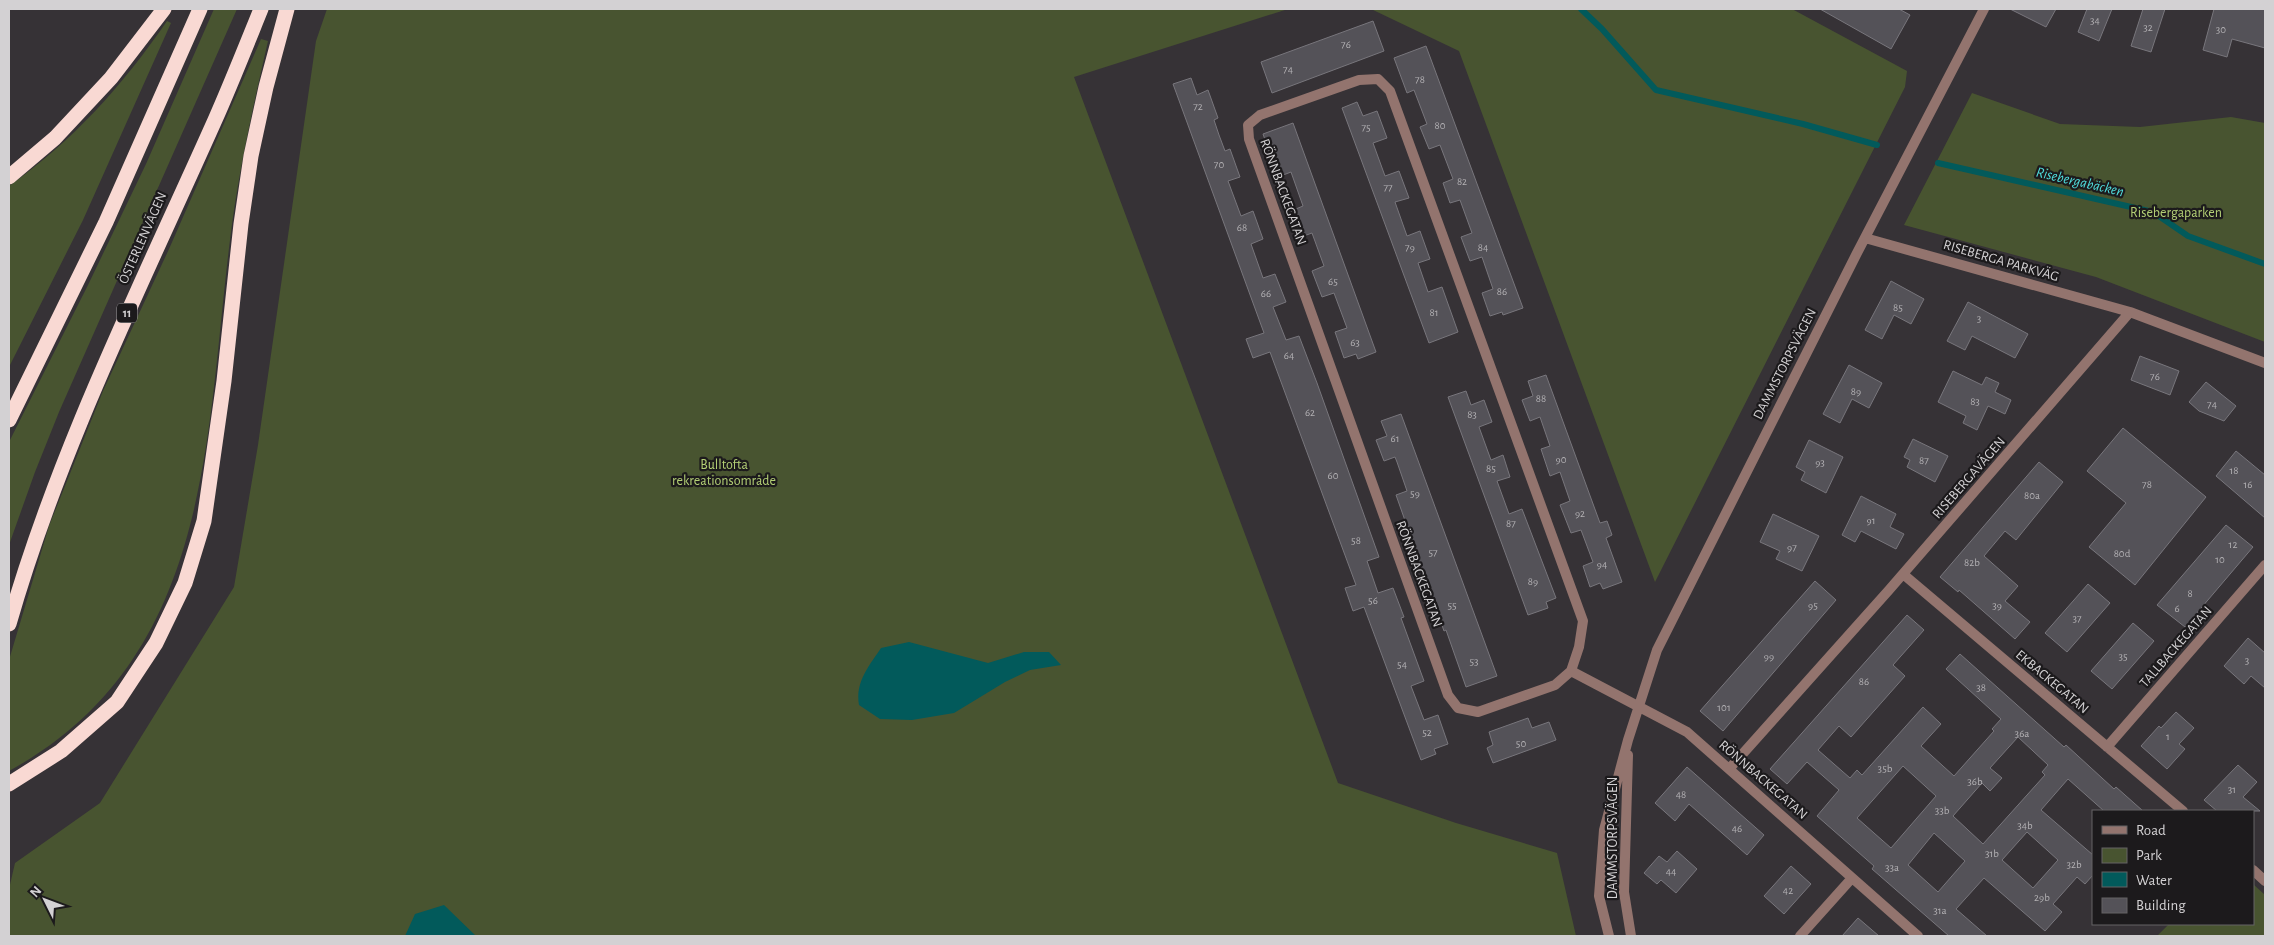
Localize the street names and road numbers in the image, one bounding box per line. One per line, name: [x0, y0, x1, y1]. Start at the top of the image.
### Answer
street label: RÖNNBACKEGATAN: [1257, 136, 1312, 247]
street label: ÖSTERLENVÄGEN: [114, 189, 169, 286]
street label: RISEBERGA PARKVÄG: [1942, 236, 2061, 284]
road number: 11: [117, 304, 137, 322]
street label: DAMMSTORPSVÄGEN: [1749, 305, 1819, 422]
street label: RISEBERGAVÄGEN: [1928, 433, 2008, 522]
street label: RÖNNBACKEGATAN: [1393, 518, 1448, 629]
street label: TALLBACKEGATAN: [2137, 604, 2215, 690]
street label: EKBACKEGATAN: [2013, 647, 2091, 717]
street label: RÖNNBACKEGATAN: [1716, 736, 1812, 822]
street label: DAMMSTORPSVÄGEN: [1604, 777, 1620, 899]

